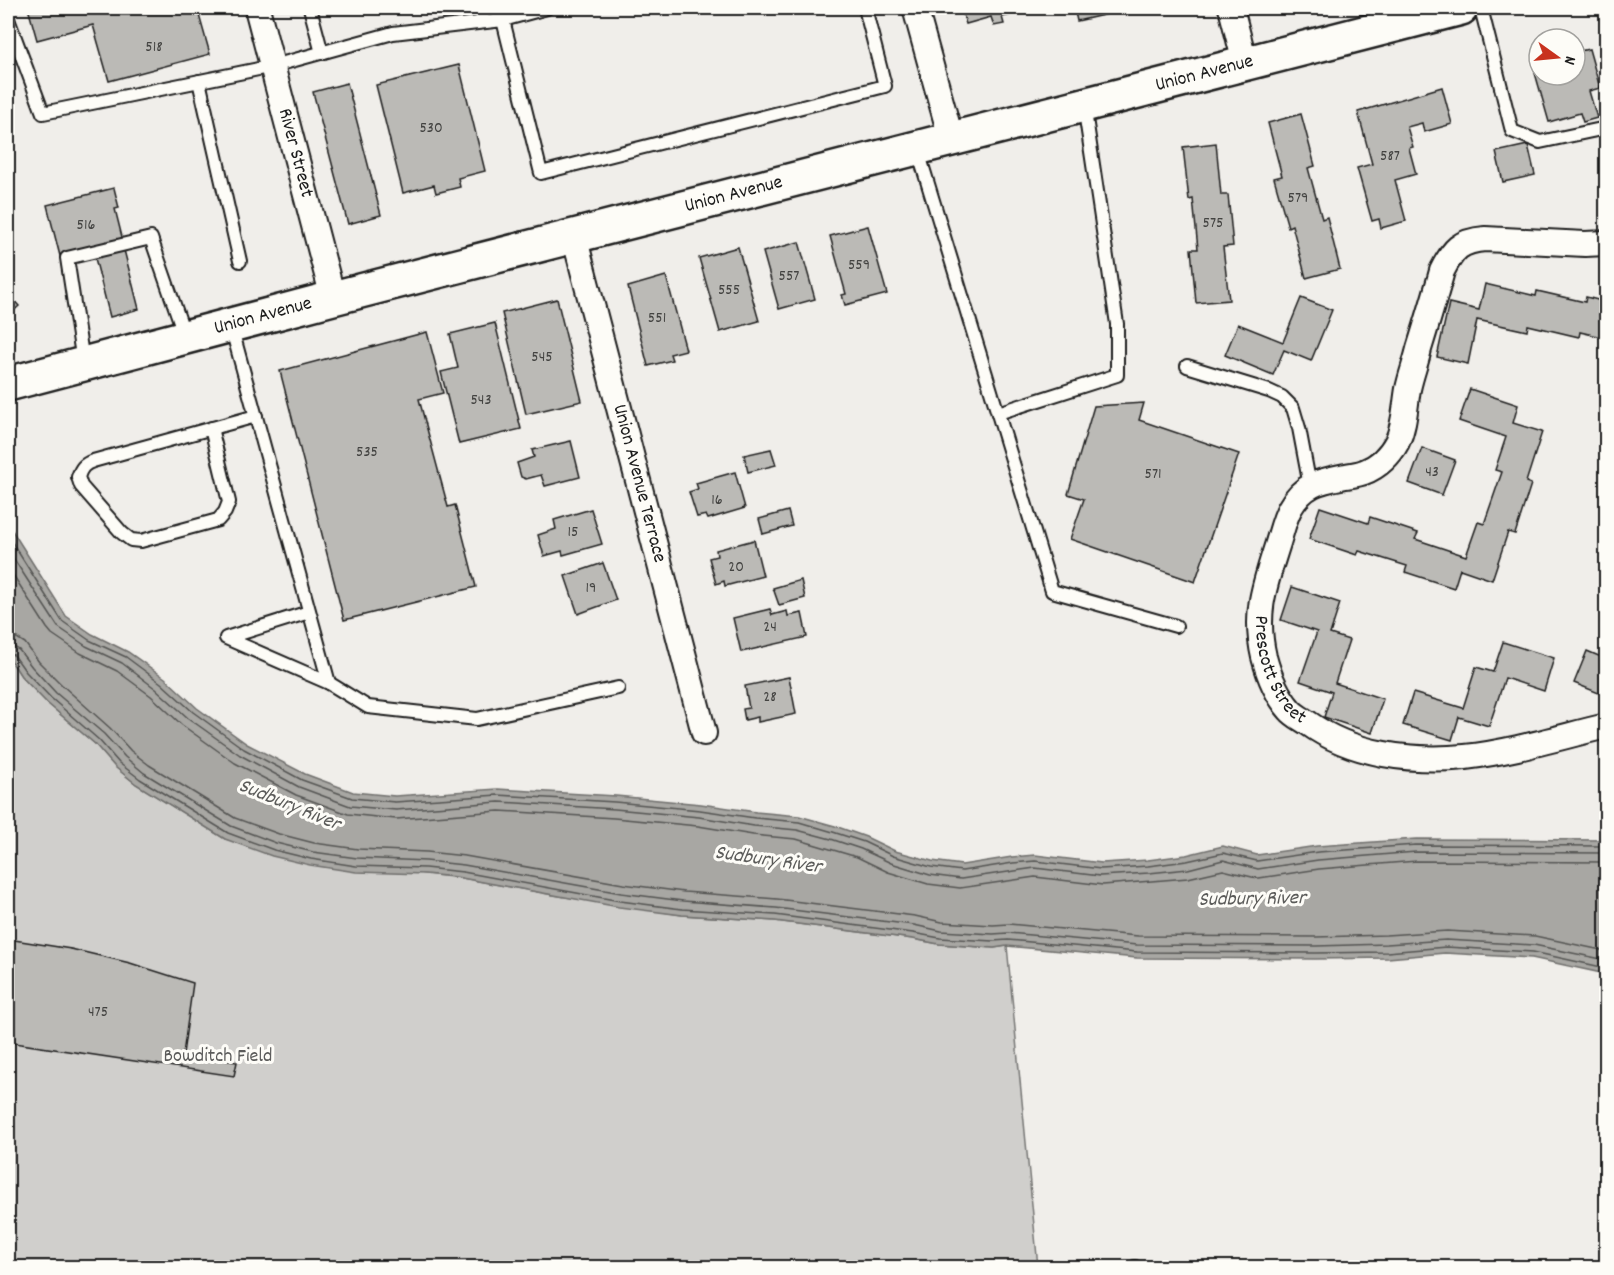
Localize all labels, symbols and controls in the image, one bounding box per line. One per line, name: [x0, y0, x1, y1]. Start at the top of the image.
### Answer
north arrow: [1527, 27, 1587, 87]
house number: 518: [145, 36, 163, 59]
street label: Union Avenue: [1153, 48, 1257, 100]
text: N: [1557, 53, 1581, 67]
street label: River Street: [270, 105, 320, 201]
house number: 530: [419, 117, 443, 140]
house number: 587: [1380, 145, 1400, 168]
street label: Union Avenue: [682, 169, 786, 221]
house number: 579: [1288, 187, 1308, 210]
house number: 575: [1203, 212, 1223, 235]
house number: 516: [77, 214, 96, 237]
house number: 559: [848, 254, 870, 277]
house number: 557: [779, 265, 799, 288]
house number: 555: [718, 279, 740, 302]
street label: Union Avenue: [211, 290, 315, 343]
house number: 551: [648, 307, 666, 330]
house number: 545: [531, 346, 553, 369]
house number: 543: [470, 389, 492, 412]
street label: Union Avenue Terrace: [605, 401, 673, 566]
house number: 535: [356, 441, 378, 464]
house number: 43: [1425, 461, 1439, 484]
house number: 571: [1144, 463, 1162, 486]
house number: 16: [711, 489, 723, 512]
house number: 15: [568, 521, 578, 544]
house number: 20: [728, 556, 744, 579]
house number: 19: [586, 577, 596, 600]
street label: Prescott Street: [1246, 615, 1311, 732]
house number: 24: [763, 616, 777, 639]
house number: 28: [763, 686, 777, 709]
water label: Sudbury River: [234, 772, 346, 841]
water label: Sudbury River: [713, 839, 825, 884]
water label: Sudbury River: [1198, 884, 1308, 916]
house number: 475: [88, 1001, 108, 1024]
park label: Bowditch Field: [164, 1043, 272, 1071]

